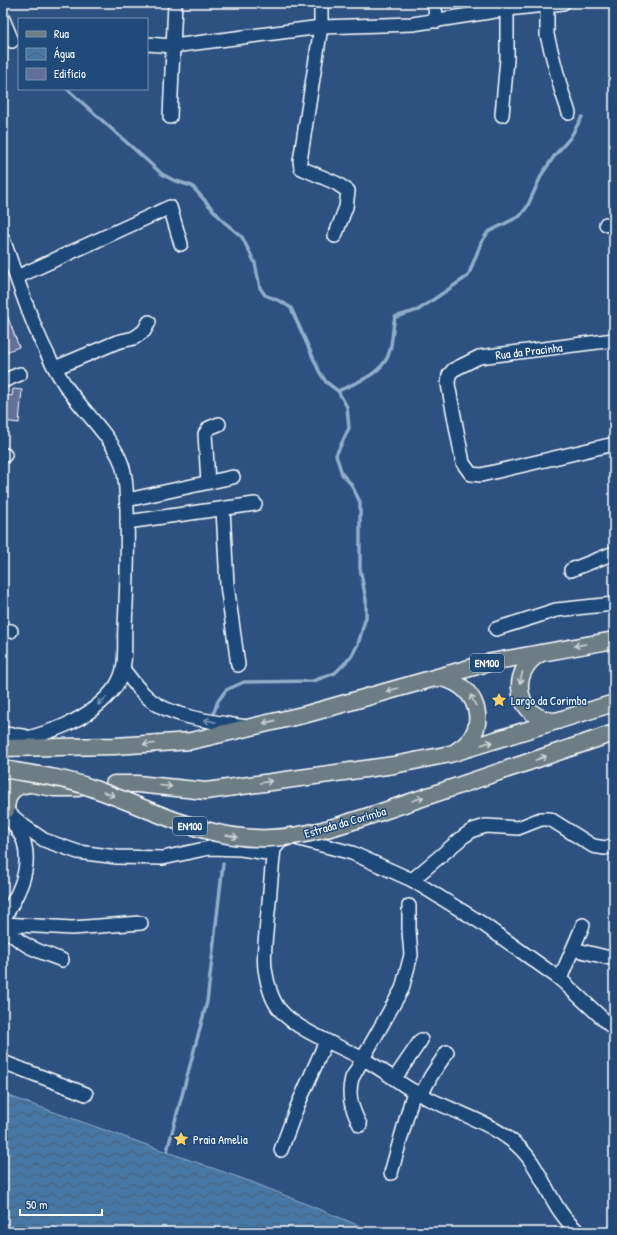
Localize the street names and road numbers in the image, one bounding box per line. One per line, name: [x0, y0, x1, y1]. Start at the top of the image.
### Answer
street label: Rua da Pracinha: [494, 338, 564, 364]
road number: EN100: [470, 654, 504, 672]
street label: Estrada da Corimba: [302, 802, 388, 842]
road number: EN100: [173, 817, 207, 835]

